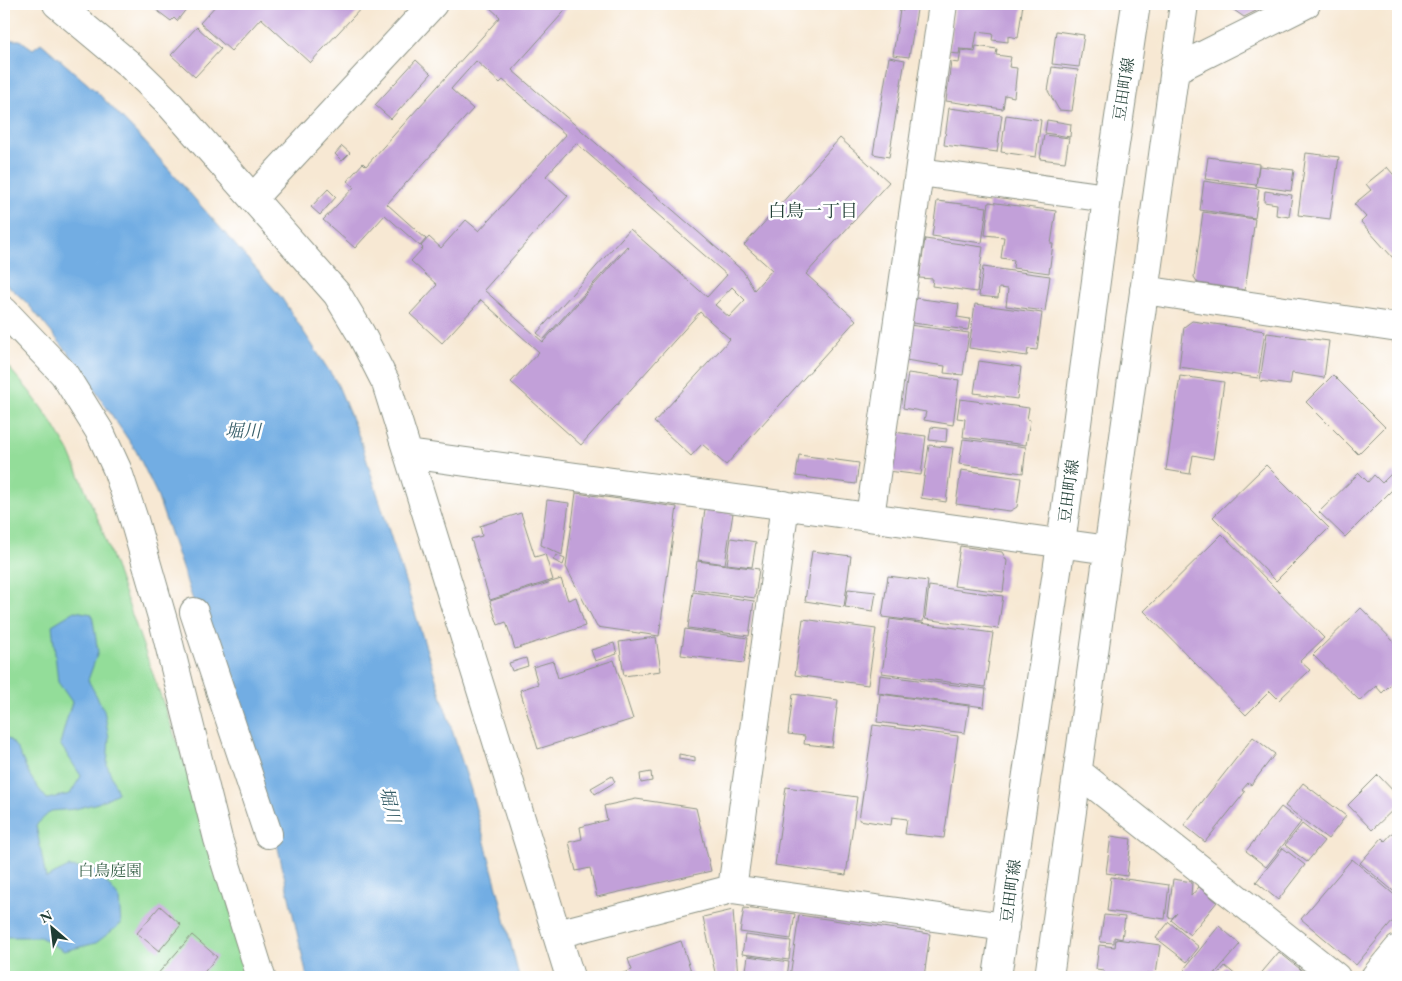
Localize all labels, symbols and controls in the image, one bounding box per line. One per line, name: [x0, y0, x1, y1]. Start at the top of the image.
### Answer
street label: 豆田町線: [1108, 56, 1139, 122]
district label: 白鳥一丁目: [768, 199, 858, 222]
water label: 堀川: [225, 419, 263, 442]
street label: 豆田町線: [1054, 458, 1083, 524]
water label: 堀川: [375, 785, 406, 827]
street label: 豆田町線: [996, 858, 1025, 924]
park label: 白鳥庭園: [78, 860, 142, 881]
north arrow: [28, 904, 78, 954]
text: N: [37, 906, 56, 927]

